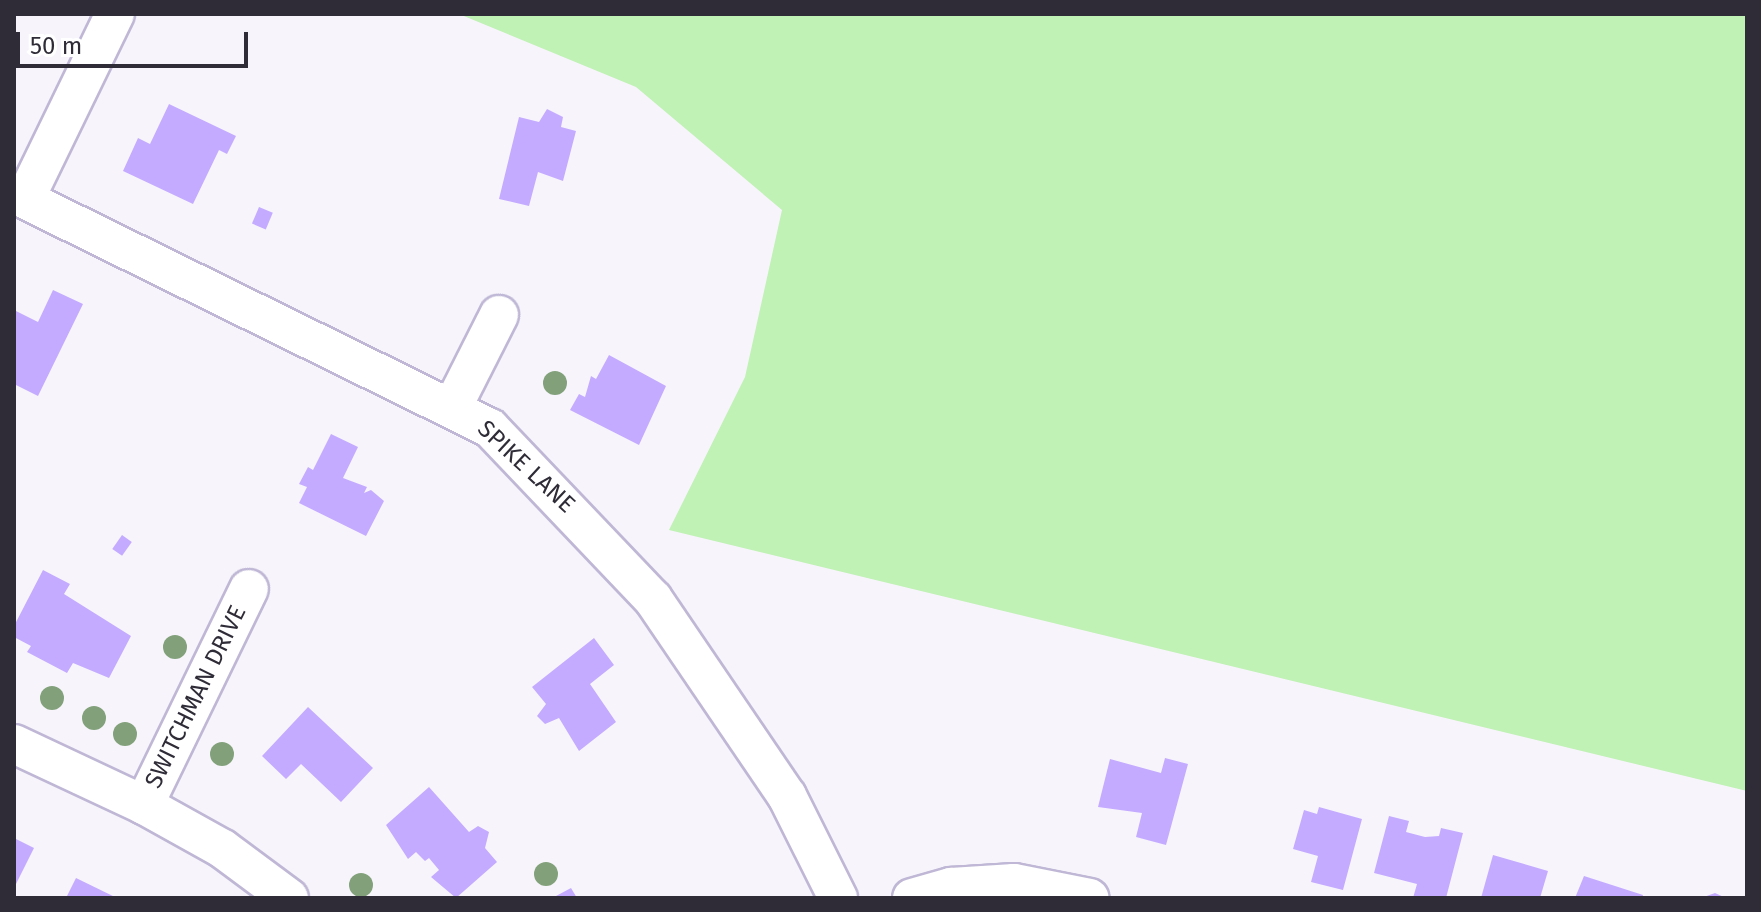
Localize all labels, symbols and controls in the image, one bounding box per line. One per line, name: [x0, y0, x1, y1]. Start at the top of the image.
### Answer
scale bar: [20, 16, 252, 66]
text: 50 m: [30, 32, 82, 60]
street label: SPIKE LANE: [471, 415, 581, 519]
street label: SWITCHMAN DRIVE: [139, 601, 253, 793]

